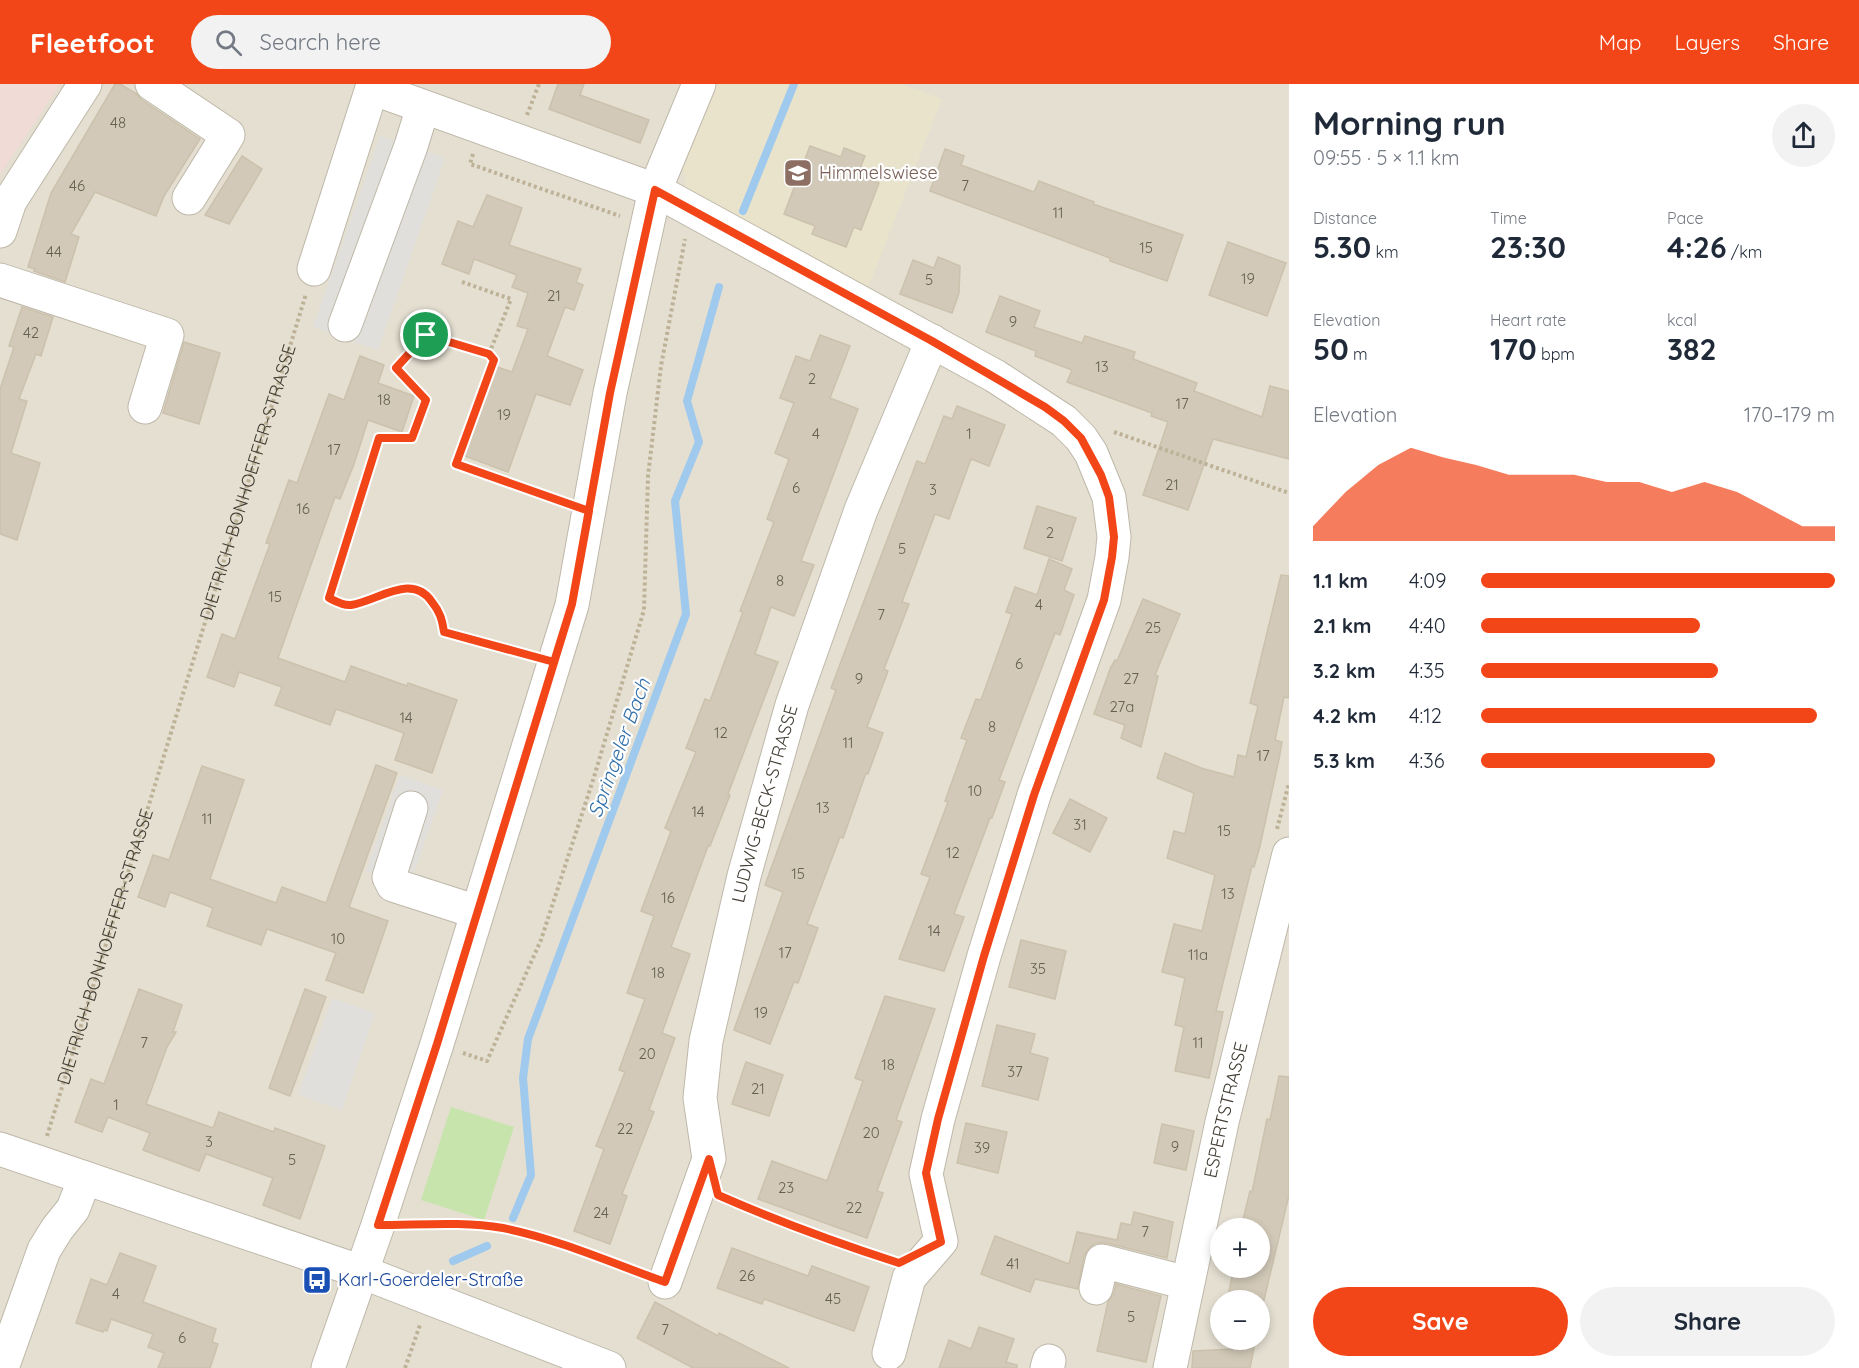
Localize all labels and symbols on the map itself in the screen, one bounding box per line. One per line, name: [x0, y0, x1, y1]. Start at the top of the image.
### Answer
house number: 48: [110, 113, 126, 132]
school or university icon: Himmelswiese: [782, 157, 814, 189]
place label: Himmelswiese: [819, 161, 938, 184]
house number: 46: [69, 176, 85, 195]
house number: 7: [961, 176, 969, 195]
house number: 11: [1052, 203, 1064, 222]
house number: 15: [1139, 238, 1153, 257]
house number: 44: [46, 242, 62, 261]
house number: 19: [1241, 269, 1255, 288]
house number: 5: [925, 270, 933, 289]
house number: 21: [547, 286, 561, 305]
pin: [400, 309, 451, 360]
house number: 9: [1009, 312, 1017, 331]
house number: 42: [23, 323, 39, 342]
street label: DIETRICH-BONHOEFFER-STRASSE: [194, 341, 301, 623]
house number: 13: [1095, 357, 1109, 376]
house number: 2: [808, 369, 816, 388]
house number: 18: [377, 390, 391, 409]
house number: 17: [1175, 394, 1189, 413]
house number: 19: [497, 405, 511, 424]
house number: 4: [812, 424, 820, 443]
house number: 1: [966, 424, 972, 443]
house number: 17: [327, 440, 341, 459]
house number: 21: [1165, 475, 1179, 494]
house number: 6: [792, 478, 800, 497]
house number: 3: [929, 480, 937, 499]
house number: 16: [296, 499, 310, 518]
house number: 2: [1046, 523, 1054, 542]
house number: 5: [898, 539, 906, 558]
house number: 8: [776, 571, 784, 590]
house number: 15: [268, 587, 282, 606]
house number: 4: [1035, 595, 1043, 614]
house number: 7: [877, 605, 885, 624]
house number: 25: [1145, 618, 1161, 637]
house number: 6: [1015, 654, 1023, 673]
house number: 9: [855, 669, 863, 688]
house number: 27: [1123, 669, 1139, 688]
water label: Springeler Bach: [582, 674, 655, 821]
house number: 27a: [1110, 697, 1134, 716]
street label: LUDWIG-BECK-STRASSE: [726, 702, 803, 905]
house number: 14: [399, 708, 413, 727]
house number: 8: [988, 717, 996, 736]
house number: 12: [714, 723, 728, 742]
house number: 11: [842, 733, 854, 752]
house number: 17: [1256, 746, 1270, 765]
house number: 10: [968, 781, 982, 800]
house number: 13: [816, 798, 830, 817]
house number: 14: [691, 802, 705, 821]
street label: DIETRICH-BONHOEFFER-STRASSE: [51, 806, 158, 1087]
house number: 11: [201, 809, 213, 828]
house number: 31: [1073, 815, 1087, 834]
house number: 15: [1217, 821, 1231, 840]
house number: 12: [946, 843, 960, 862]
house number: 15: [791, 864, 805, 883]
house number: 13: [1221, 884, 1235, 903]
house number: 16: [661, 888, 675, 907]
house number: 14: [927, 921, 941, 940]
house number: 10: [331, 929, 345, 948]
house number: 17: [778, 943, 792, 962]
house number: 11a: [1188, 945, 1208, 964]
house number: 35: [1030, 959, 1046, 978]
house number: 18: [651, 963, 665, 982]
house number: 19: [754, 1003, 768, 1022]
house number: 7: [140, 1033, 148, 1052]
house number: 11: [1192, 1033, 1204, 1052]
street label: ESPERTSTRASSE: [1198, 1039, 1253, 1180]
house number: 20: [638, 1044, 656, 1063]
house number: 18: [881, 1055, 895, 1074]
house number: 37: [1007, 1062, 1023, 1081]
house number: 21: [751, 1079, 765, 1098]
house number: 1: [113, 1095, 119, 1114]
house number: 22: [617, 1119, 633, 1138]
house number: 20: [862, 1123, 880, 1142]
house number: 3: [205, 1132, 213, 1151]
house number: 9: [1171, 1137, 1179, 1156]
house number: 39: [974, 1138, 990, 1157]
house number: 5: [288, 1150, 296, 1169]
house number: 23: [778, 1178, 794, 1197]
house number: 22: [846, 1198, 862, 1217]
house number: 24: [593, 1203, 609, 1222]
house number: 7: [1141, 1222, 1149, 1241]
house number: 41: [1006, 1254, 1020, 1273]
bus stop icon: Karl-Goerdeler-Straße: [301, 1264, 333, 1296]
house number: 26: [739, 1266, 755, 1285]
place label: Karl-Goerdeler-Straße: [338, 1268, 523, 1291]
house number: 4: [112, 1284, 120, 1303]
house number: 45: [825, 1289, 841, 1308]
house number: 5: [1127, 1307, 1135, 1326]
house number: 7: [661, 1320, 669, 1339]
house number: 6: [178, 1328, 186, 1347]

